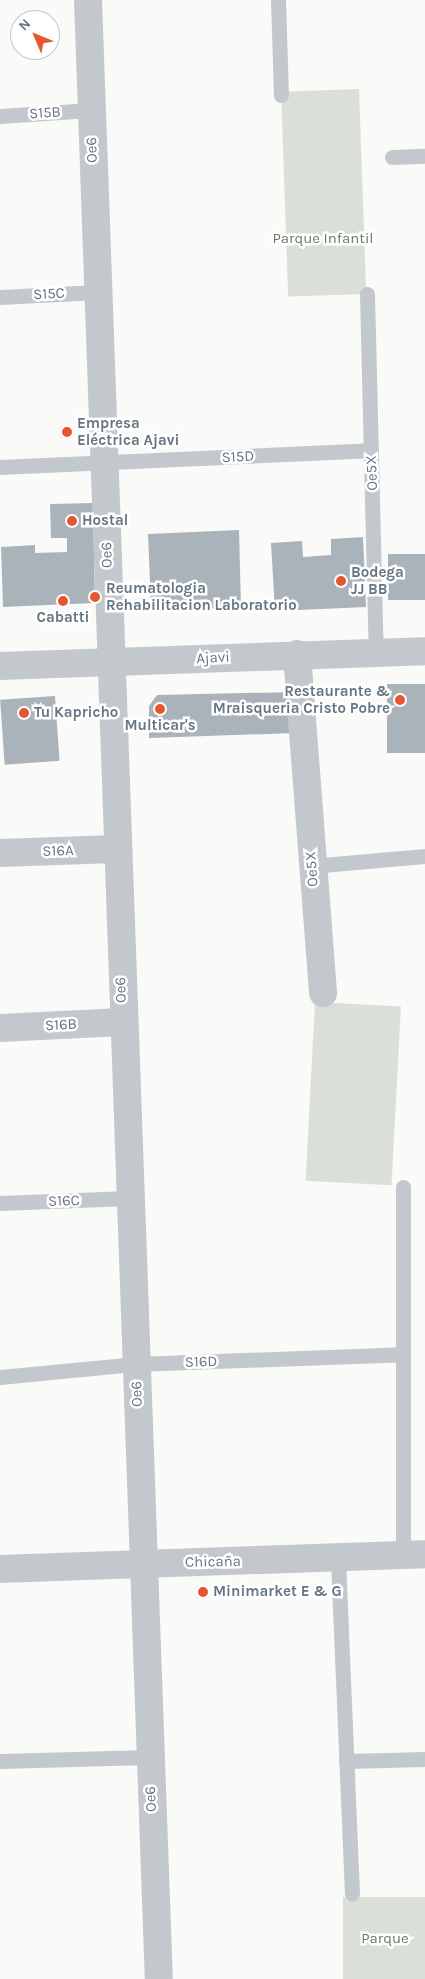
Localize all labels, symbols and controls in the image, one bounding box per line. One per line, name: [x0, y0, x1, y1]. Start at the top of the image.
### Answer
north arrow: [10, 10, 60, 60]
text: N: [15, 15, 34, 34]
street label: S15B: [29, 103, 61, 123]
street label: Oe6: [83, 137, 101, 163]
park label: Parque Infantil: [272, 230, 374, 248]
street label: S15C: [33, 284, 65, 304]
place label: Empresa Eléctrica Ajavi: [77, 414, 179, 449]
marker: Empresa Eléctrica Ajavi: [61, 426, 73, 438]
street label: S15D: [221, 447, 255, 467]
street label: Oe5X: [362, 455, 382, 491]
place label: Hostal: [82, 512, 128, 530]
marker: Hostal: [66, 515, 78, 527]
street label: Oe6: [98, 542, 116, 568]
place label: Bodega JJ BB: [351, 563, 404, 598]
marker: Bodega JJ BB: [335, 575, 347, 587]
place label: Reumatologia Rehabilitacion Laboratorio: [106, 579, 297, 614]
marker: Reumatologia Rehabilitacion Laboratorio: [88, 590, 102, 604]
marker: Cabatti: [57, 595, 69, 607]
place label: Cabatti: [36, 609, 90, 627]
street label: Ajavi: [196, 648, 230, 668]
place label: Restaurante & Mraisqueria Cristo Pobre: [213, 682, 390, 717]
marker: Restaurante & Mraisqueria Cristo Pobre: [394, 694, 406, 706]
marker: Multicar's: [154, 703, 166, 715]
place label: Tu Kapricho: [34, 704, 118, 722]
marker: Tu Kapricho: [18, 707, 30, 719]
place label: Multicar's: [124, 717, 196, 735]
street label: S16A: [42, 841, 74, 861]
street label: Oe5X: [302, 851, 322, 887]
street label: Oe6: [112, 977, 130, 1003]
street label: S16B: [45, 1015, 77, 1035]
street label: S16C: [48, 1191, 80, 1211]
street label: S16D: [184, 1352, 218, 1372]
street label: Oe6: [128, 1381, 146, 1407]
street label: Chicaña: [185, 1553, 241, 1571]
place label: Minimarket E & G: [213, 1583, 342, 1601]
marker: Minimarket E & G: [197, 1586, 209, 1598]
street label: Oe6: [141, 1786, 161, 1812]
park label: Parque: [361, 1930, 409, 1948]

